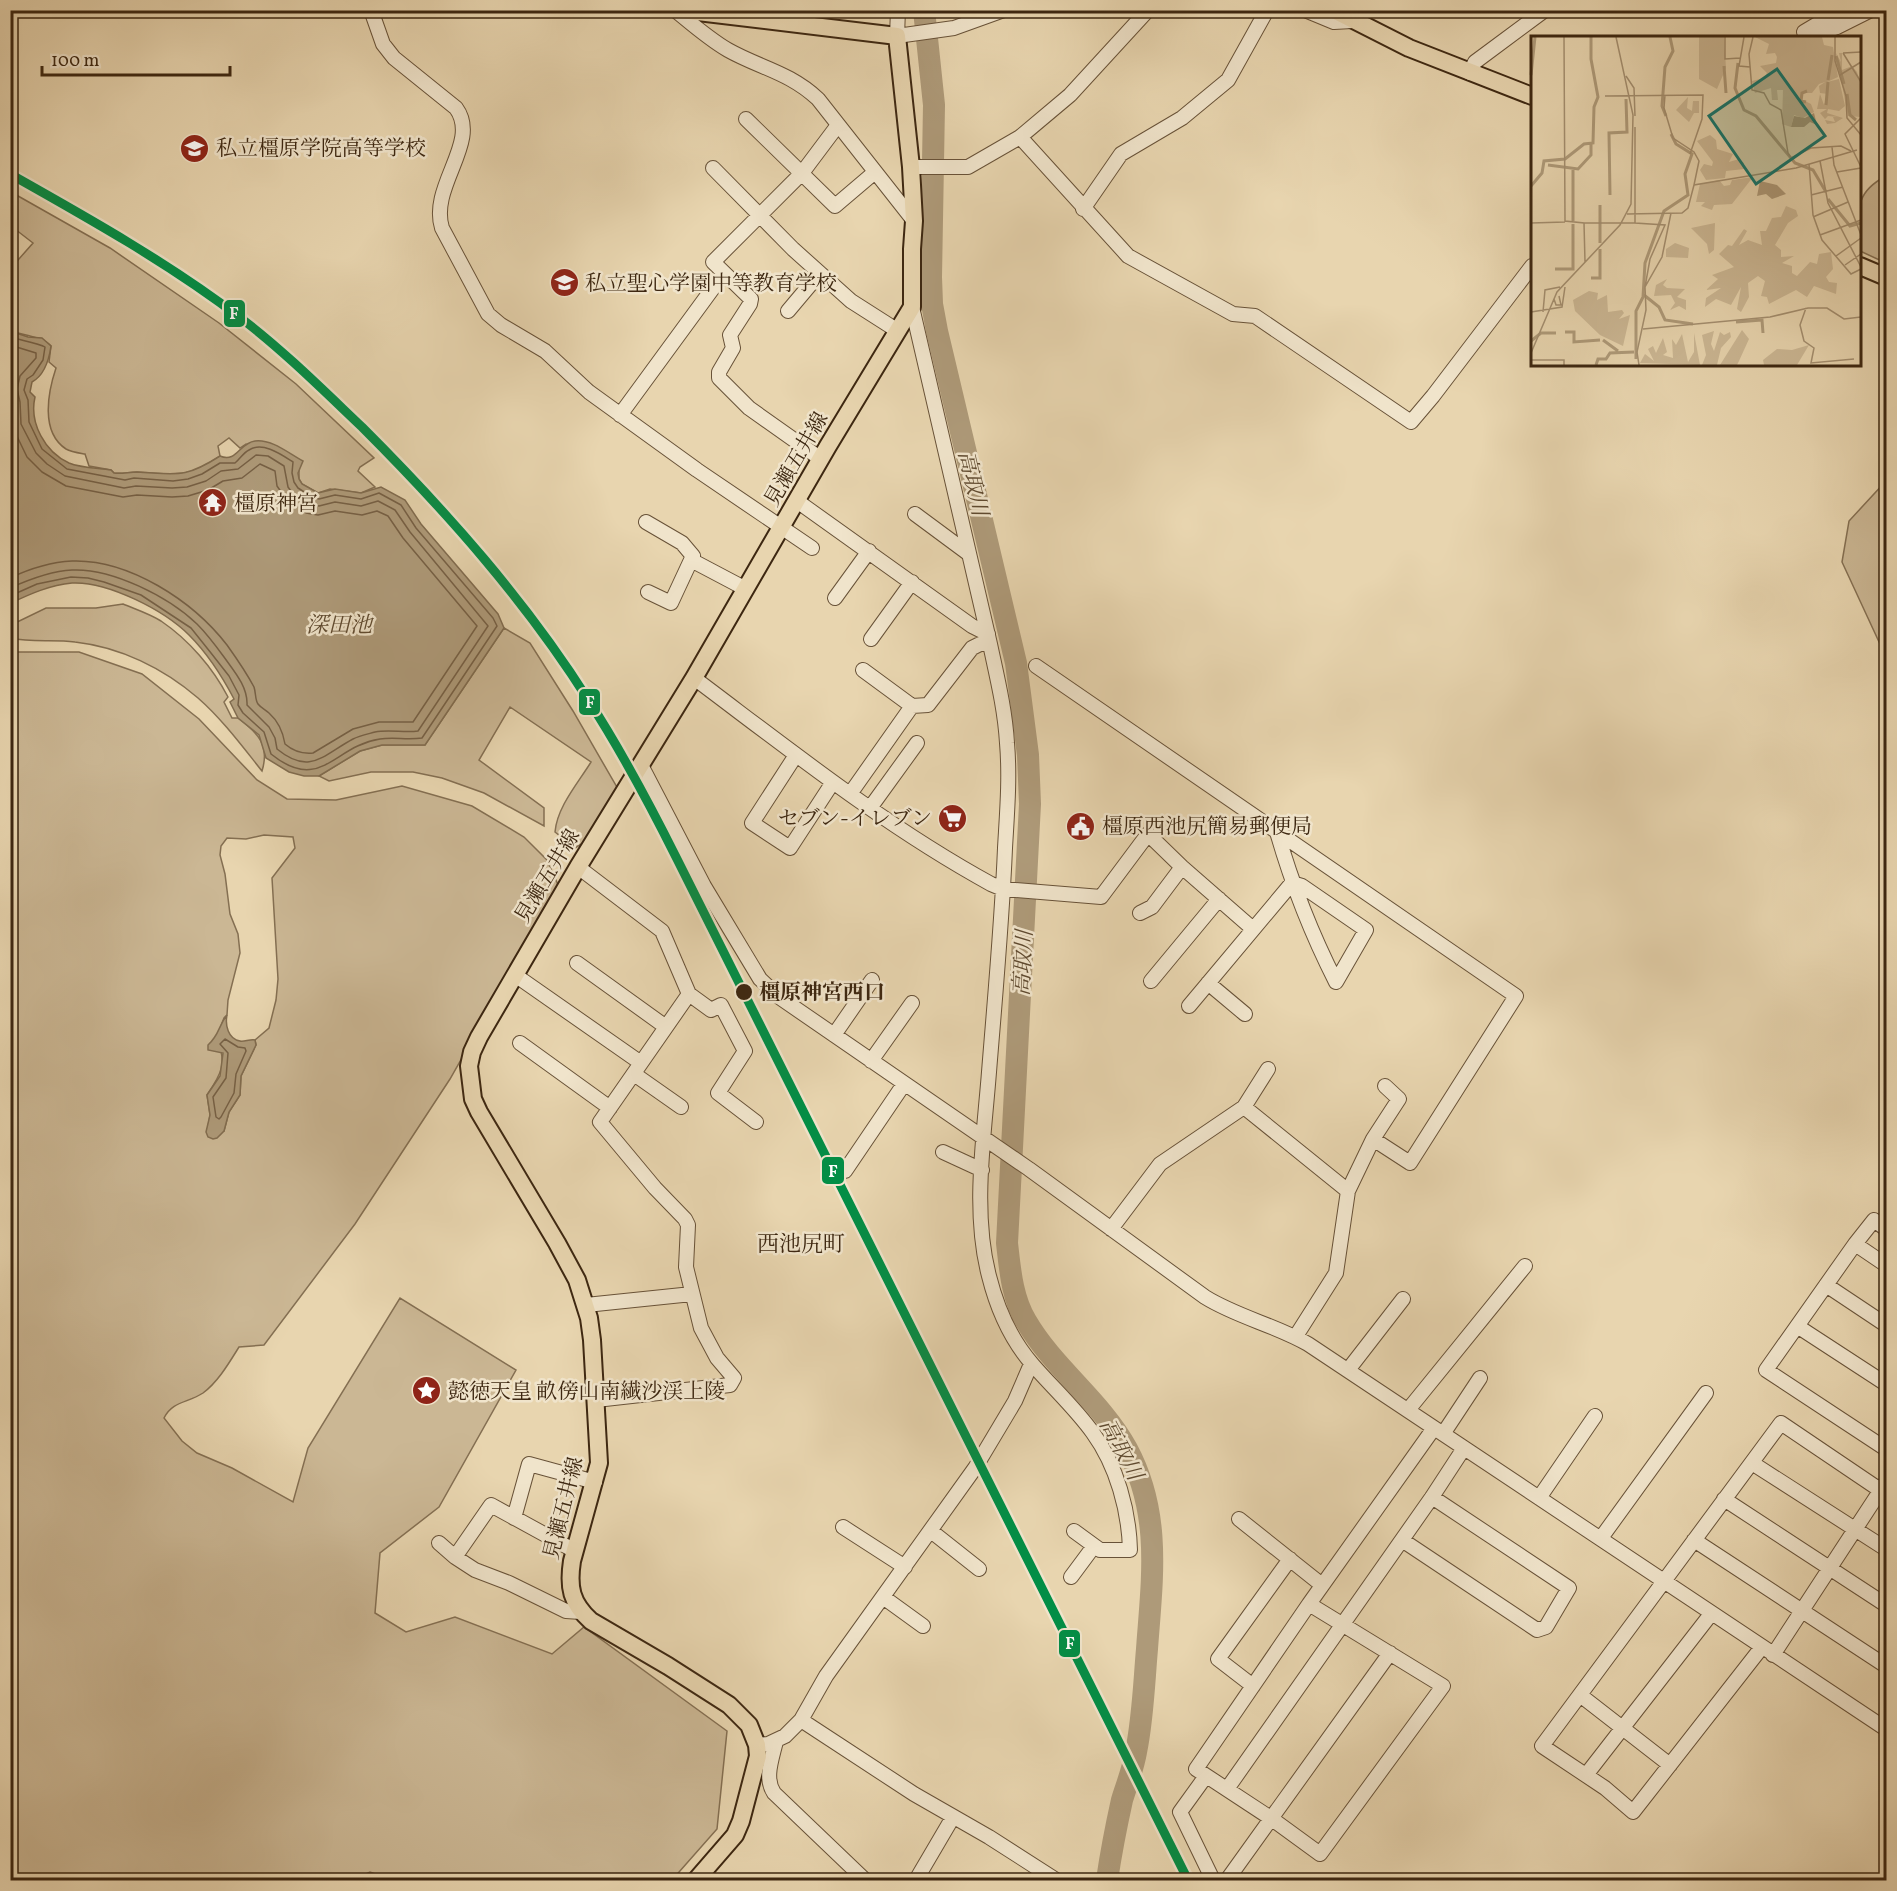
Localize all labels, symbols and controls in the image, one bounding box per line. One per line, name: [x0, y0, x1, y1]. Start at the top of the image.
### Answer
inset map: [1531, 36, 1861, 366]
scale bar: [42, 39, 230, 77]
text: 100 m: [51, 49, 100, 74]
school or university icon: 私立橿原学院高等学校: [179, 132, 211, 164]
place label: 私立橿原学院高等学校: [216, 135, 426, 164]
school or university icon: 私立聖心学園中等教育学校: [548, 267, 580, 299]
place label: 私立聖心学園中等教育学校: [585, 270, 837, 299]
line badge: F: [223, 299, 246, 328]
text: F: [229, 304, 239, 326]
street label: 見瀬五井線: [758, 407, 836, 512]
water label: 高取川: [949, 448, 995, 521]
temple icon: 橿原神宮: [197, 487, 229, 519]
place label: 橿原神宮: [234, 490, 318, 519]
water label: 深田池: [306, 611, 375, 642]
line badge: F: [578, 688, 601, 716]
text: F: [585, 693, 595, 715]
supermarket icon: セブン-イレブン: [937, 802, 969, 834]
place label: セブン-イレブン: [778, 805, 932, 834]
public building icon: 橿原西池尻簡易郵便局: [1065, 810, 1097, 842]
place label: 橿原西池尻簡易郵便局: [1102, 813, 1312, 842]
street label: 見瀬五井線: [509, 824, 588, 929]
water label: 高取川: [1007, 927, 1042, 997]
place label: 橿原神宮西口: [759, 979, 885, 1008]
marker: 橿原神宮西口: [734, 982, 754, 1002]
line badge: F: [821, 1156, 845, 1185]
text: F: [828, 1162, 838, 1184]
district label: 西池尻町: [757, 1230, 845, 1261]
place icon: 懿徳天皇 畝傍山南繊沙渓上陵: [411, 1375, 443, 1407]
place label: 懿徳天皇 畝傍山南繊沙渓上陵: [448, 1378, 725, 1407]
water label: 高取川: [1091, 1414, 1150, 1488]
street label: 見瀬五井線: [538, 1454, 591, 1563]
line badge: F: [1058, 1629, 1081, 1658]
text: F: [1065, 1634, 1075, 1656]

